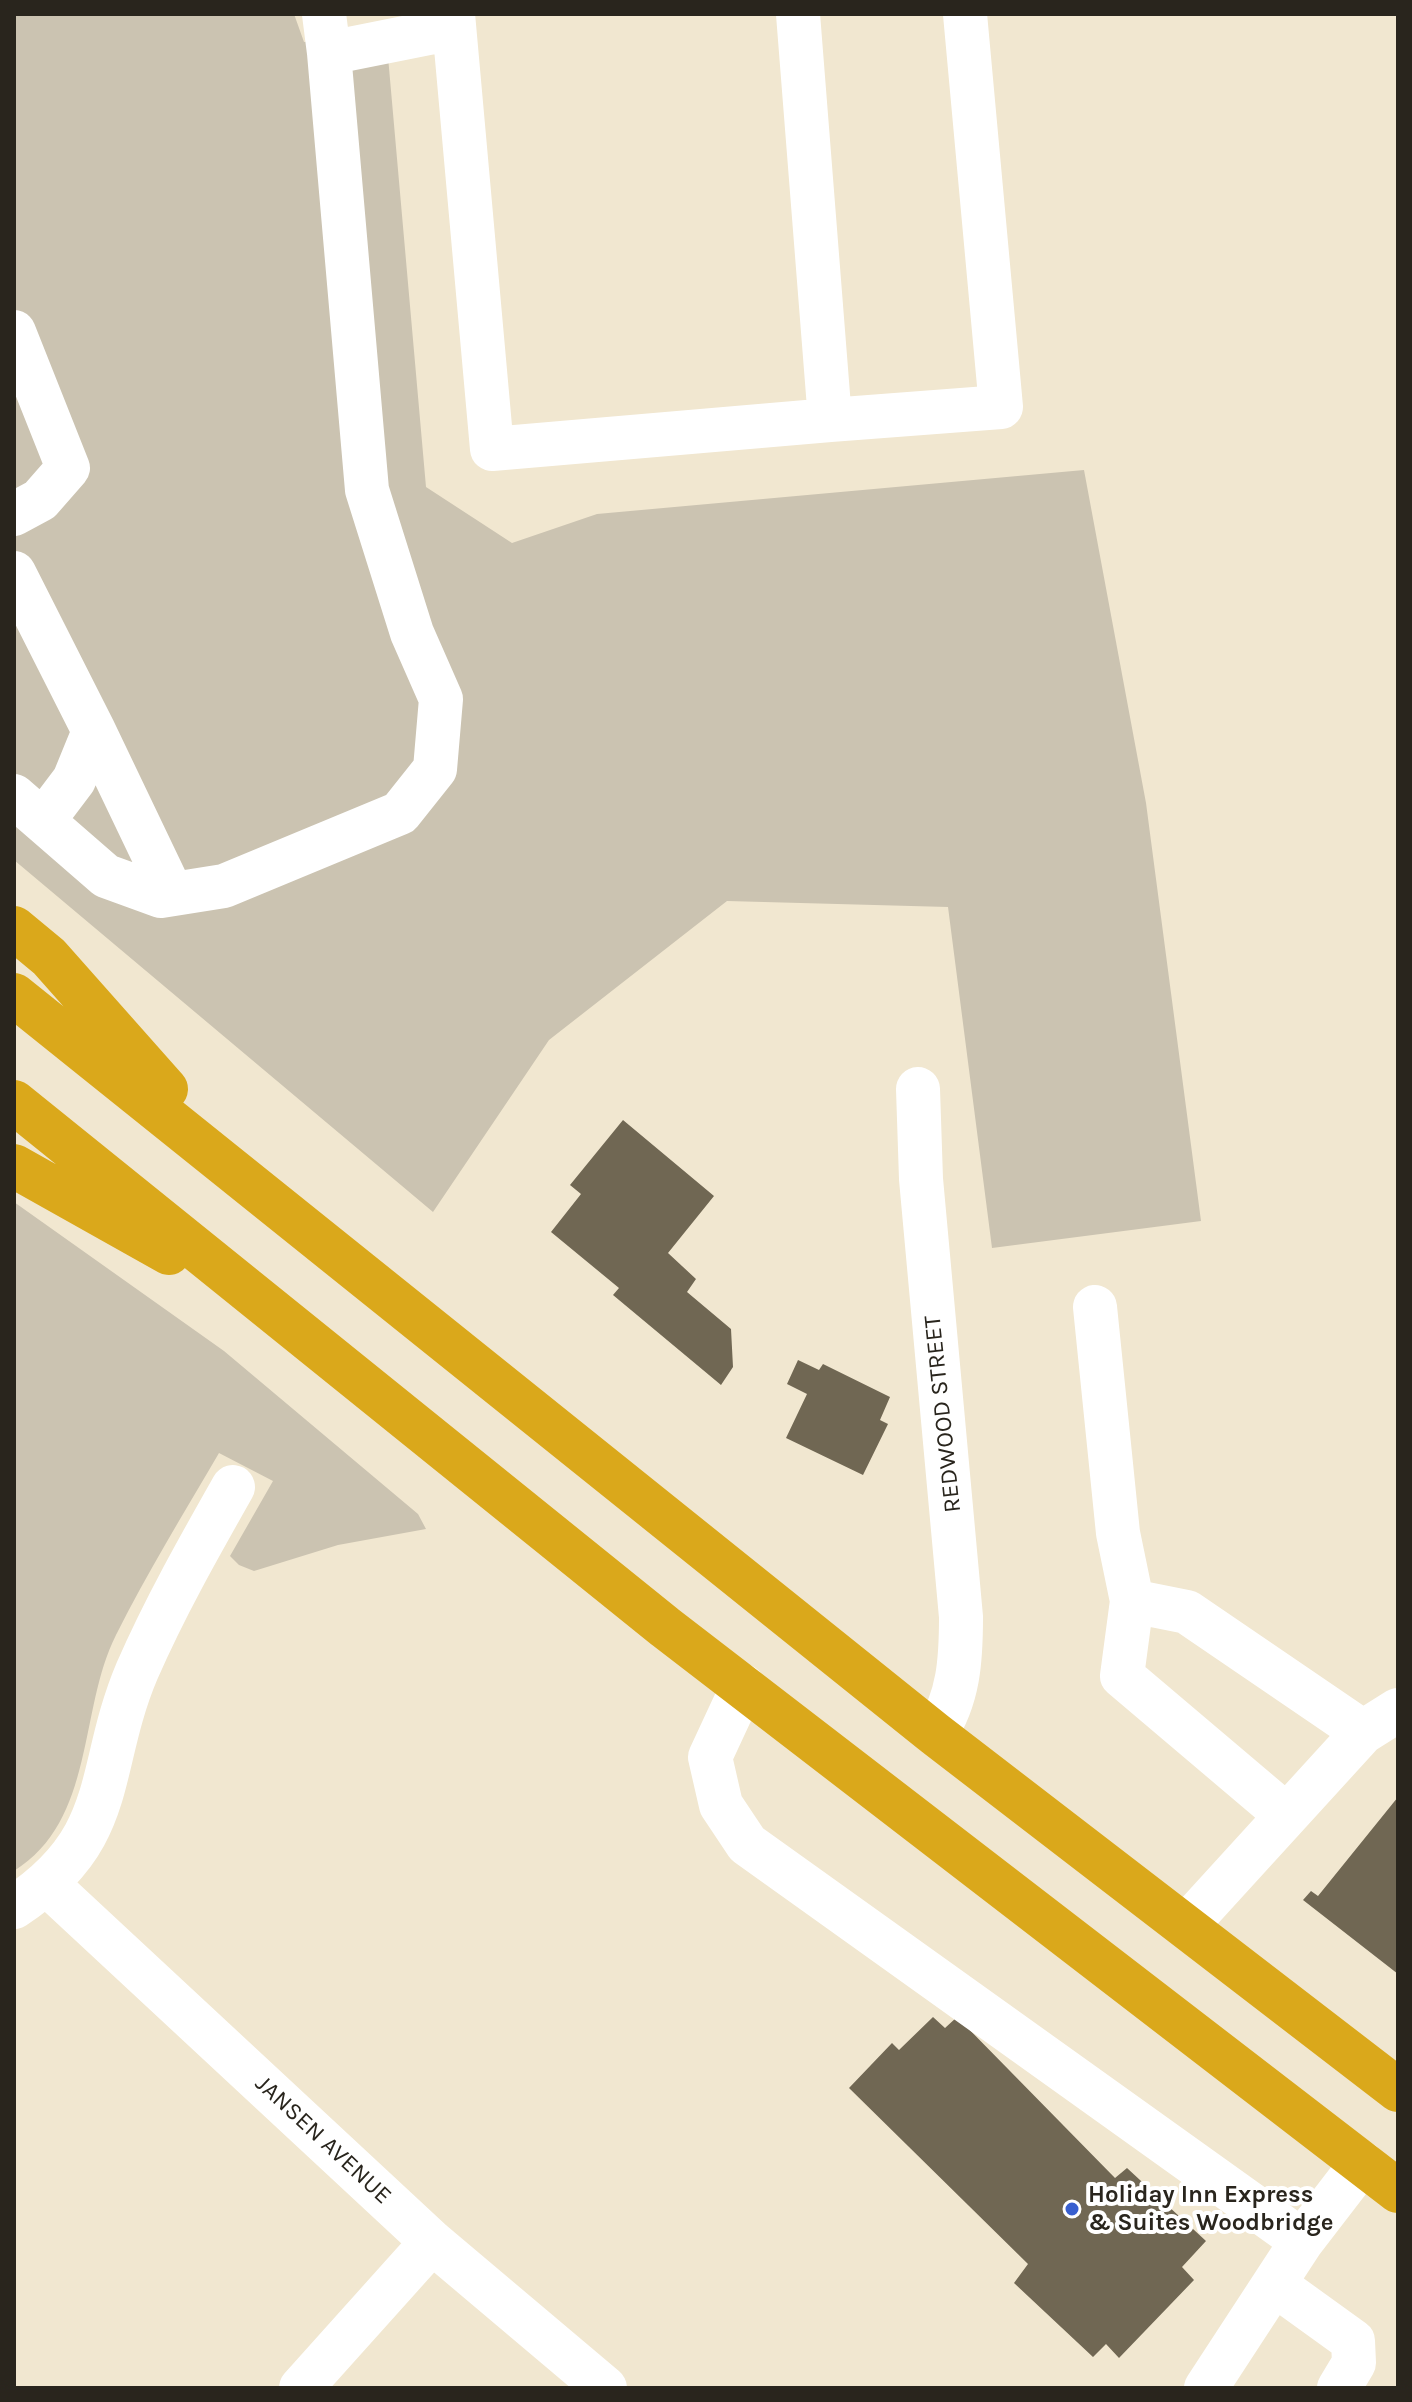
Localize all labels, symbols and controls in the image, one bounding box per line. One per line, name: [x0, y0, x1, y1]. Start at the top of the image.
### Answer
street label: REDWOOD STREET: [918, 1314, 968, 1514]
street label: JANSEN AVENUE: [249, 2070, 397, 2210]
place label: Holiday Inn Express & Suites Woodbridge: [1088, 2181, 1333, 2237]
marker: Holiday Inn Express & Suites Woodbridge: [1063, 2200, 1081, 2218]

